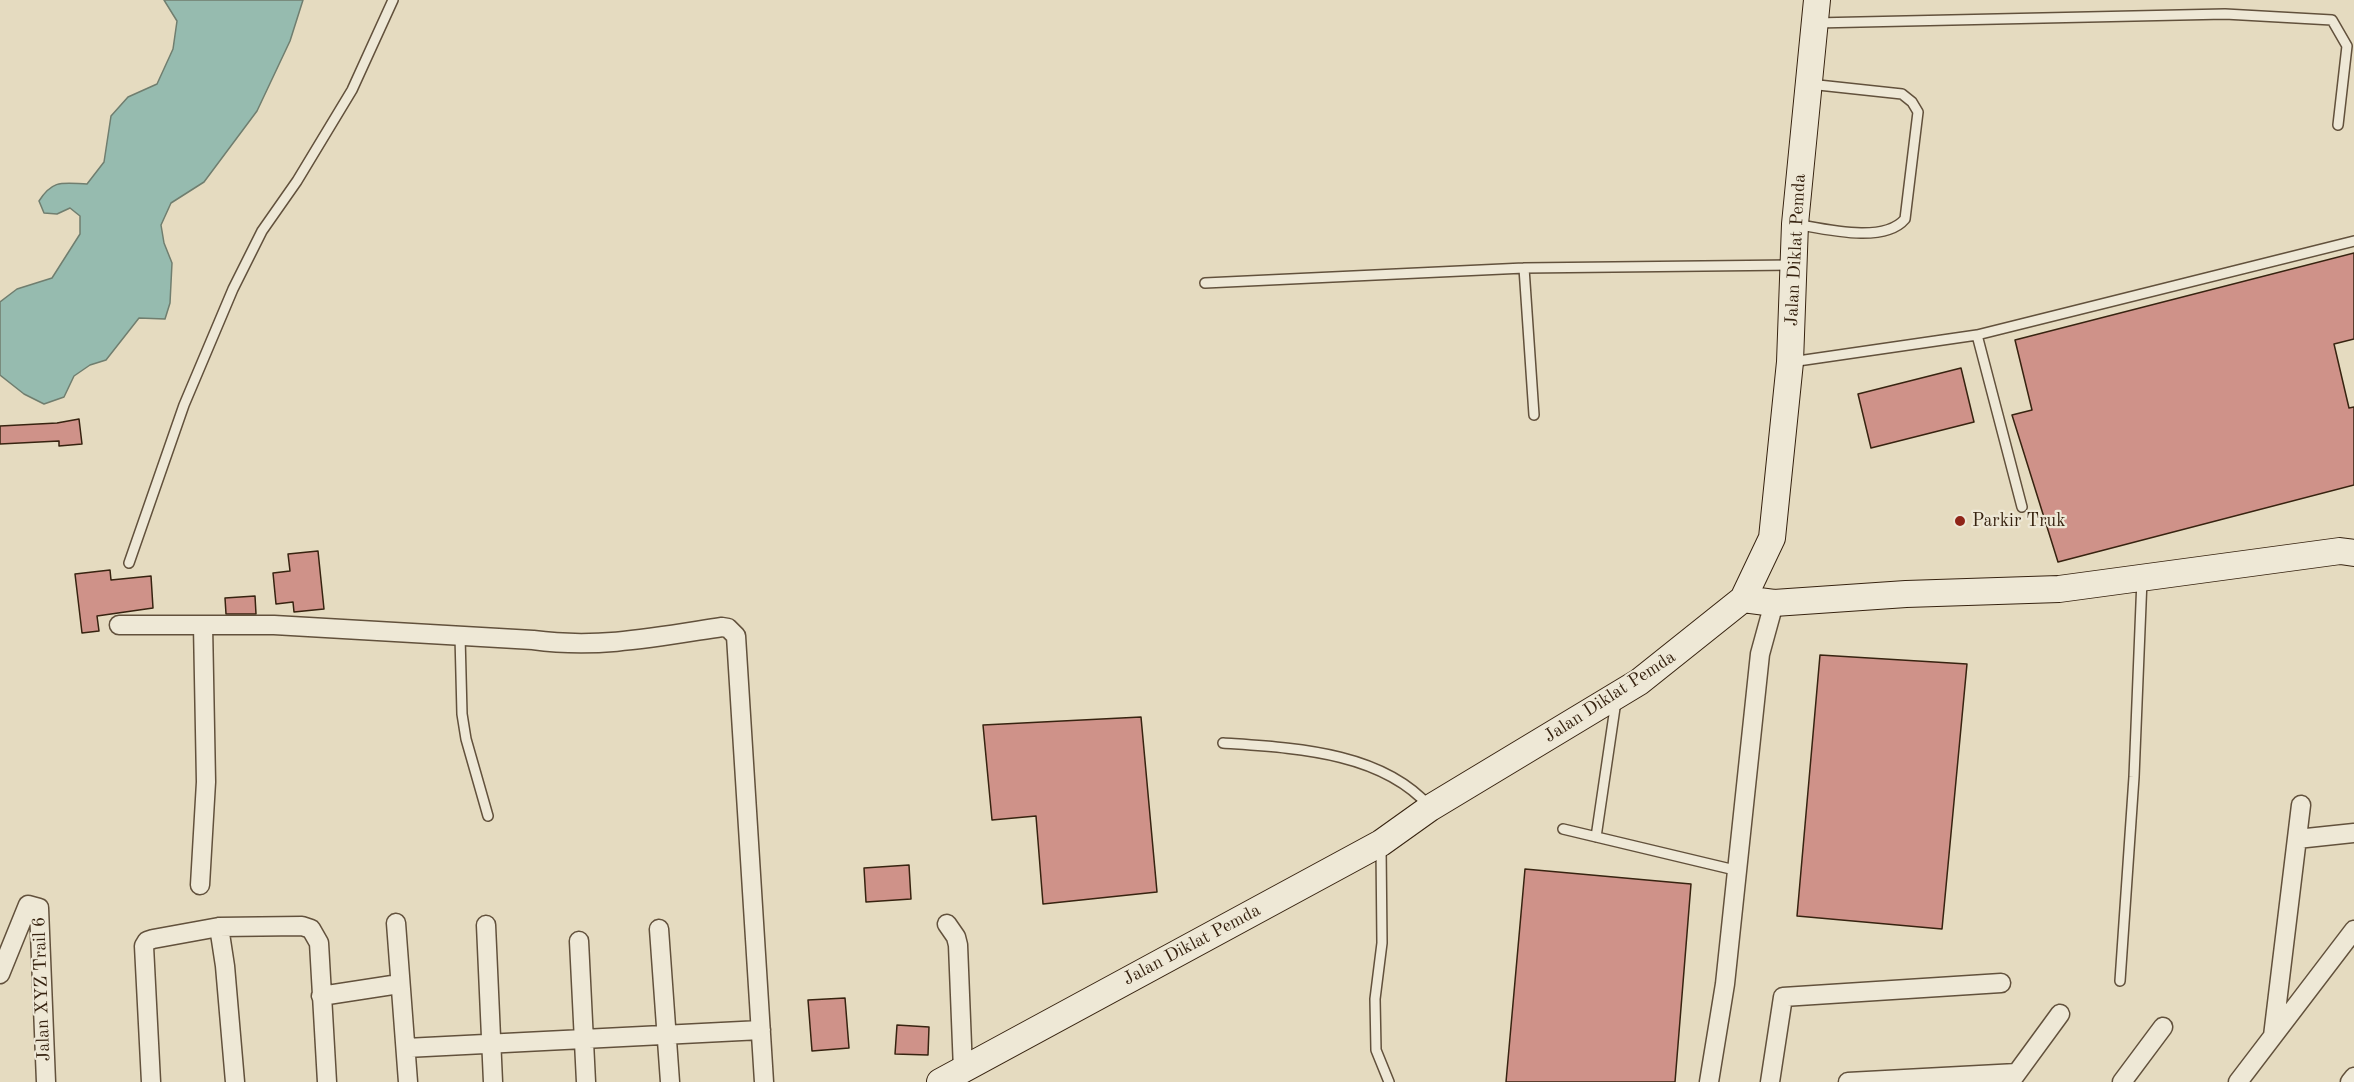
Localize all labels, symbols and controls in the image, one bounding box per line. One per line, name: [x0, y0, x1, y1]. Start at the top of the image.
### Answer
street label: Jalan Diklat Pemda: [1781, 173, 1811, 327]
place label: Parkir Truk: [1972, 510, 2066, 532]
marker: Parkir Truk: [1953, 514, 1967, 528]
street label: Jalan Diklat Pemda: [1540, 646, 1680, 748]
street label: Jalan Diklat Pemda: [1120, 900, 1264, 990]
street label: Jalan XYZ Trail 6: [29, 916, 55, 1062]

